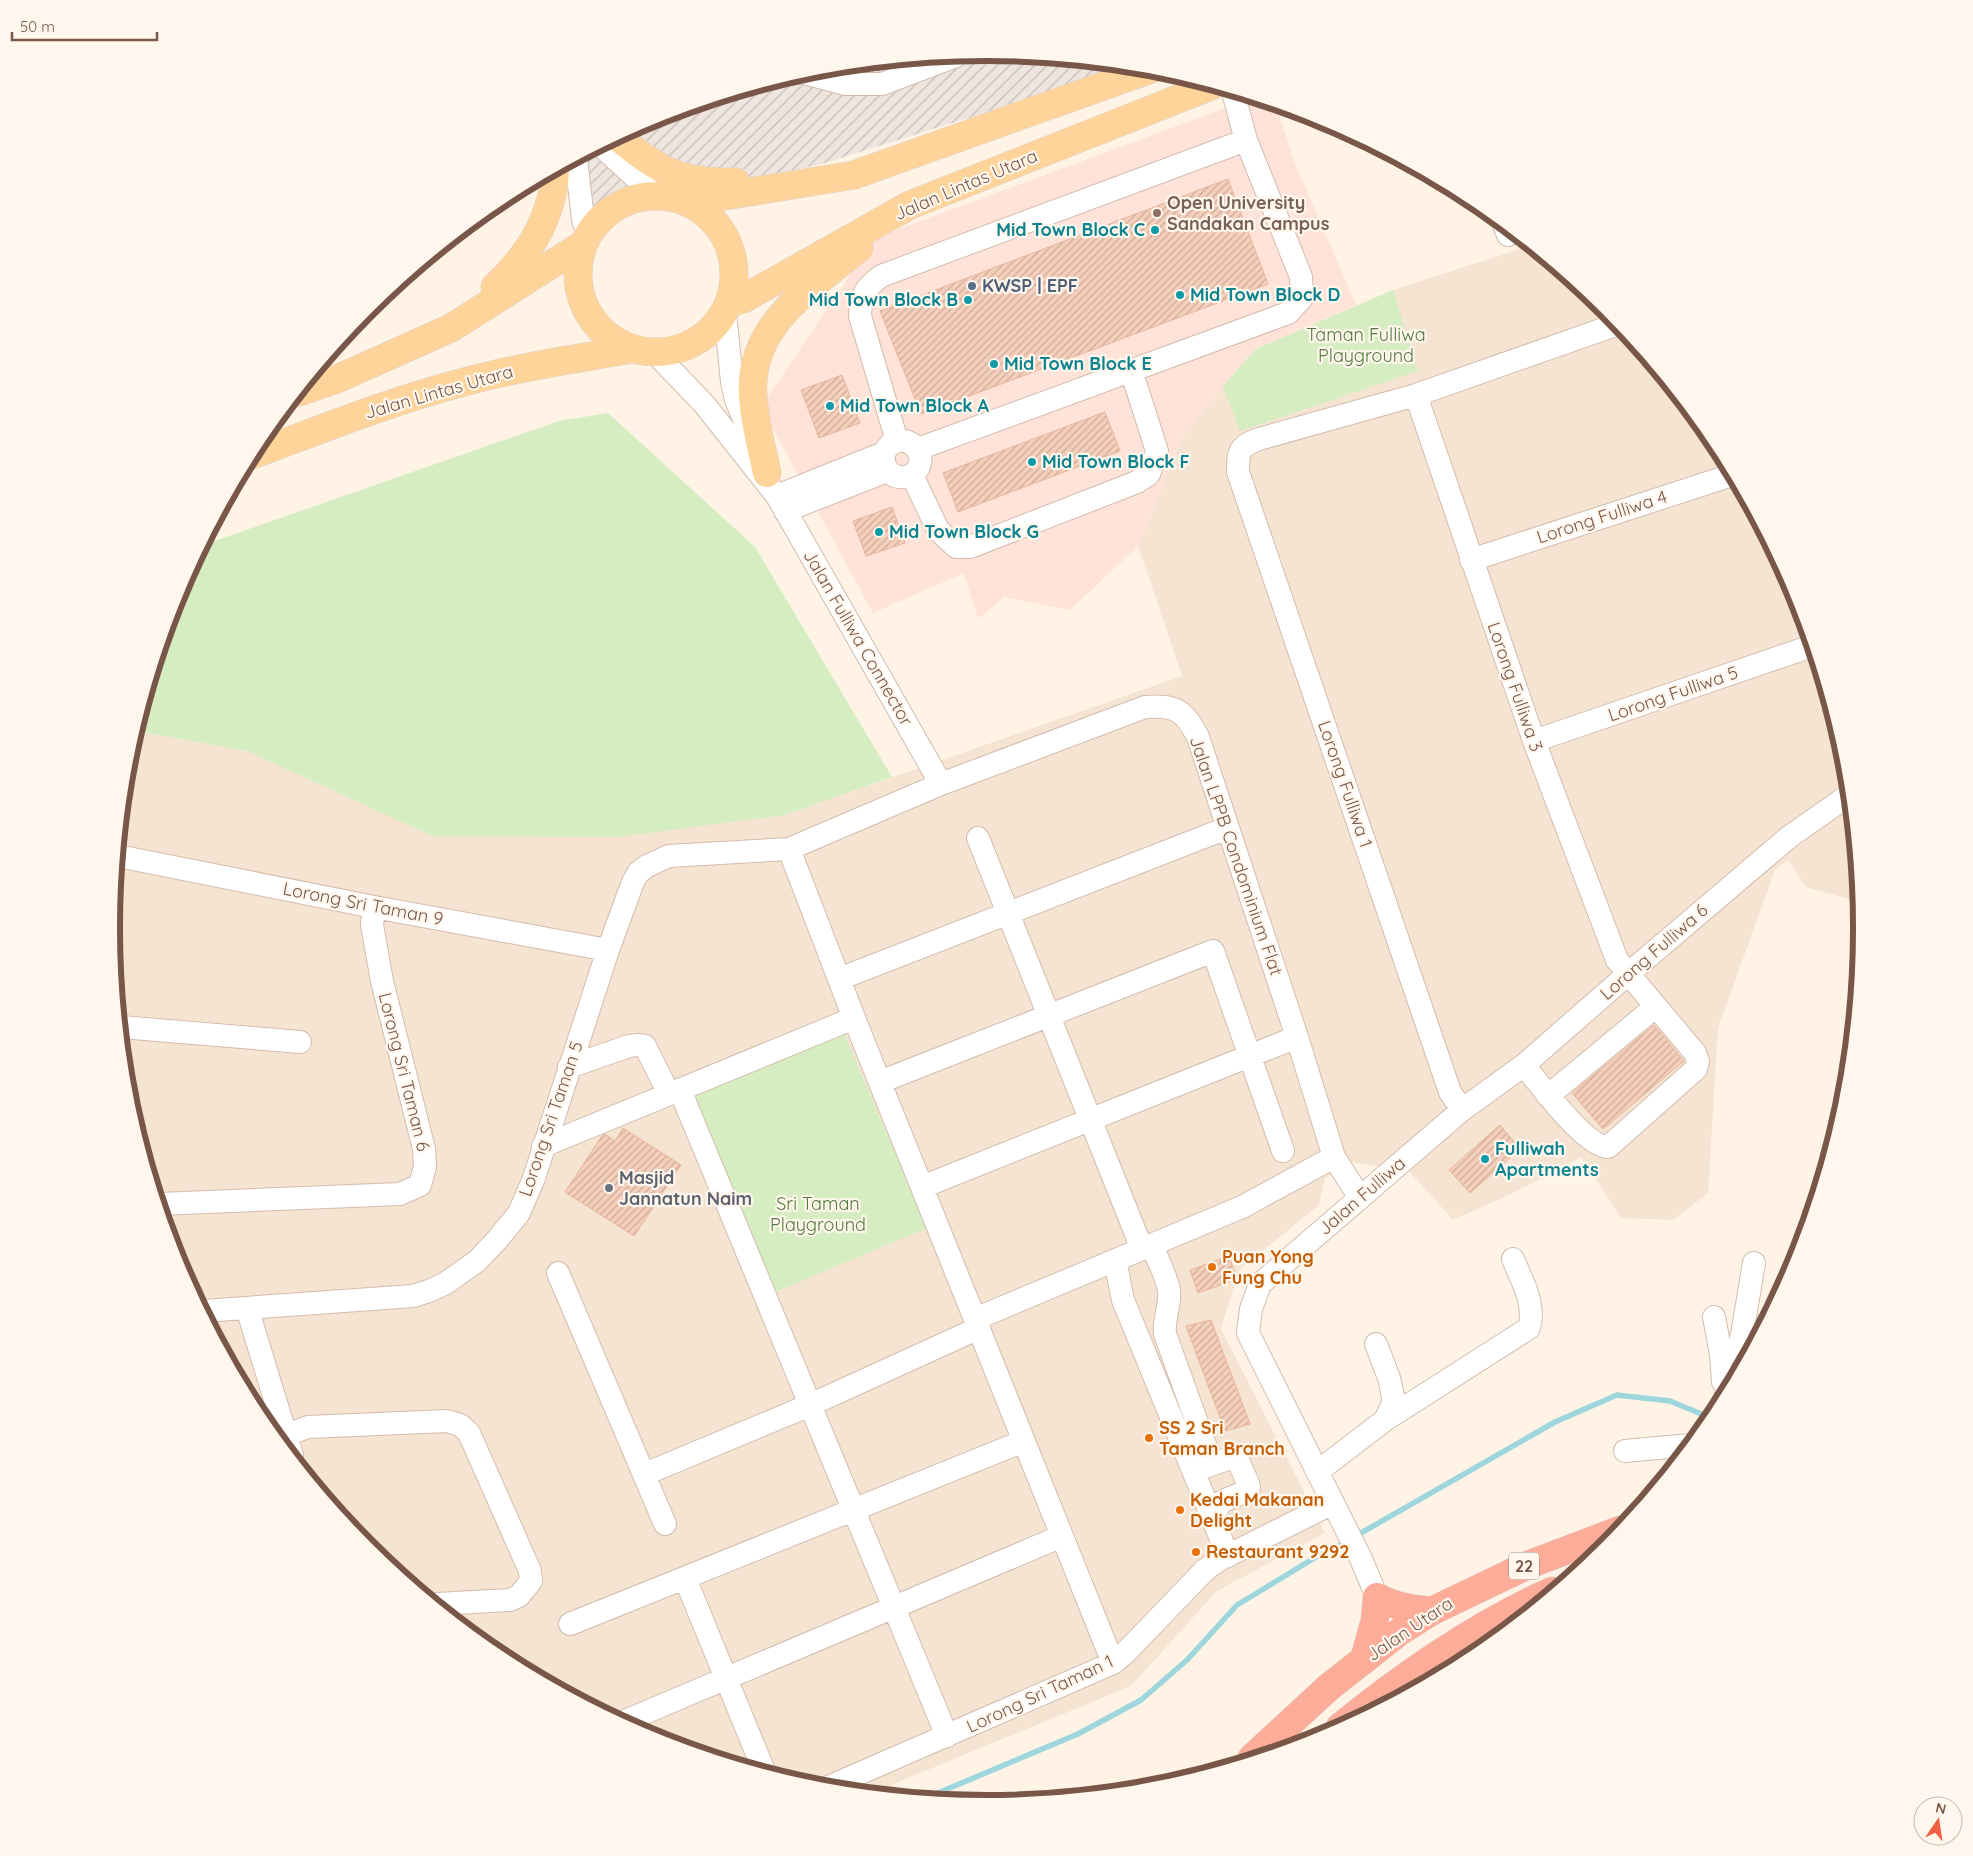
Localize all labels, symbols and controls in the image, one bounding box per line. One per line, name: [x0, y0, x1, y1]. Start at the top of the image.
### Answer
scale bar: [12, 10, 158, 42]
text: 50 m: [20, 17, 55, 36]
street label: Jalan Lintas Utara: [891, 144, 1041, 225]
place label: Open University Sandakan Campus: [1167, 191, 1330, 235]
marker: Open University Sandakan Campus: [1151, 207, 1163, 219]
place label: Mid Town Block C: [996, 218, 1145, 241]
marker: Mid Town Block C: [1149, 224, 1161, 236]
place label: KWSP | EPF: [982, 274, 1078, 297]
marker: KWSP | EPF: [966, 280, 978, 292]
place label: Mid Town Block D: [1190, 283, 1341, 306]
place label: Mid Town Block B: [809, 288, 958, 311]
marker: Mid Town Block D: [1174, 289, 1186, 301]
marker: Mid Town Block B: [962, 294, 974, 306]
park label: Taman Fulliwa Playground: [1306, 323, 1426, 367]
place label: Mid Town Block E: [1004, 352, 1152, 375]
marker: Mid Town Block E: [988, 358, 1000, 370]
street label: Jalan Lintas Utara: [362, 359, 516, 424]
place label: Mid Town Block A: [840, 394, 990, 417]
marker: Mid Town Block A: [824, 400, 836, 412]
place label: Mid Town Block F: [1042, 450, 1190, 473]
marker: Mid Town Block F: [1026, 456, 1038, 468]
street label: Lorong Fulliwa 4: [1534, 485, 1670, 548]
place label: Mid Town Block G: [889, 520, 1039, 543]
marker: Mid Town Block G: [873, 526, 885, 538]
street label: Jalan Fulliwa Connector: [798, 545, 918, 730]
street label: Lorong Fulliwa 3: [1483, 619, 1548, 755]
street label: Lorong Fulliwa 5: [1605, 661, 1741, 727]
street label: Lorong Fulliwa 1: [1313, 717, 1378, 850]
street label: Jalan LPPB Condominium Flat: [1185, 733, 1288, 978]
street label: Lorong Sri Taman 9: [281, 877, 445, 930]
street label: Lorong Fulliwa 6: [1595, 898, 1713, 1005]
street label: Lorong Sri Taman 6: [374, 990, 435, 1154]
street label: Lorong Sri Taman 5: [513, 1038, 588, 1199]
place label: Fulliwah Apartments: [1495, 1137, 1599, 1181]
street label: Jalan Fulliwa: [1313, 1151, 1410, 1240]
marker: Fulliwah Apartments: [1479, 1153, 1491, 1165]
place label: Masjid Jannatun Naim: [619, 1166, 752, 1210]
marker: Masjid Jannatun Naim: [603, 1182, 615, 1194]
park label: Sri Taman Playground: [770, 1192, 866, 1236]
place label: Puan Yong Fung Chu: [1222, 1245, 1314, 1289]
marker: Puan Yong Fung Chu: [1206, 1261, 1218, 1273]
place label: SS 2 Sri Taman Branch: [1159, 1416, 1285, 1460]
marker: SS 2 Sri Taman Branch: [1143, 1432, 1155, 1444]
place label: Kedai Makanan Delight: [1190, 1488, 1324, 1532]
marker: Kedai Makanan Delight: [1174, 1504, 1186, 1516]
place label: Restaurant 9292: [1206, 1540, 1350, 1563]
marker: Restaurant 9292: [1190, 1546, 1202, 1558]
road number: 22: [1509, 1552, 1539, 1580]
street label: Jalan Utara: [1362, 1591, 1457, 1666]
street label: Lorong Sri Taman 1: [963, 1649, 1117, 1738]
north arrow: [1913, 1796, 1963, 1846]
text: N: [1934, 1798, 1948, 1818]

